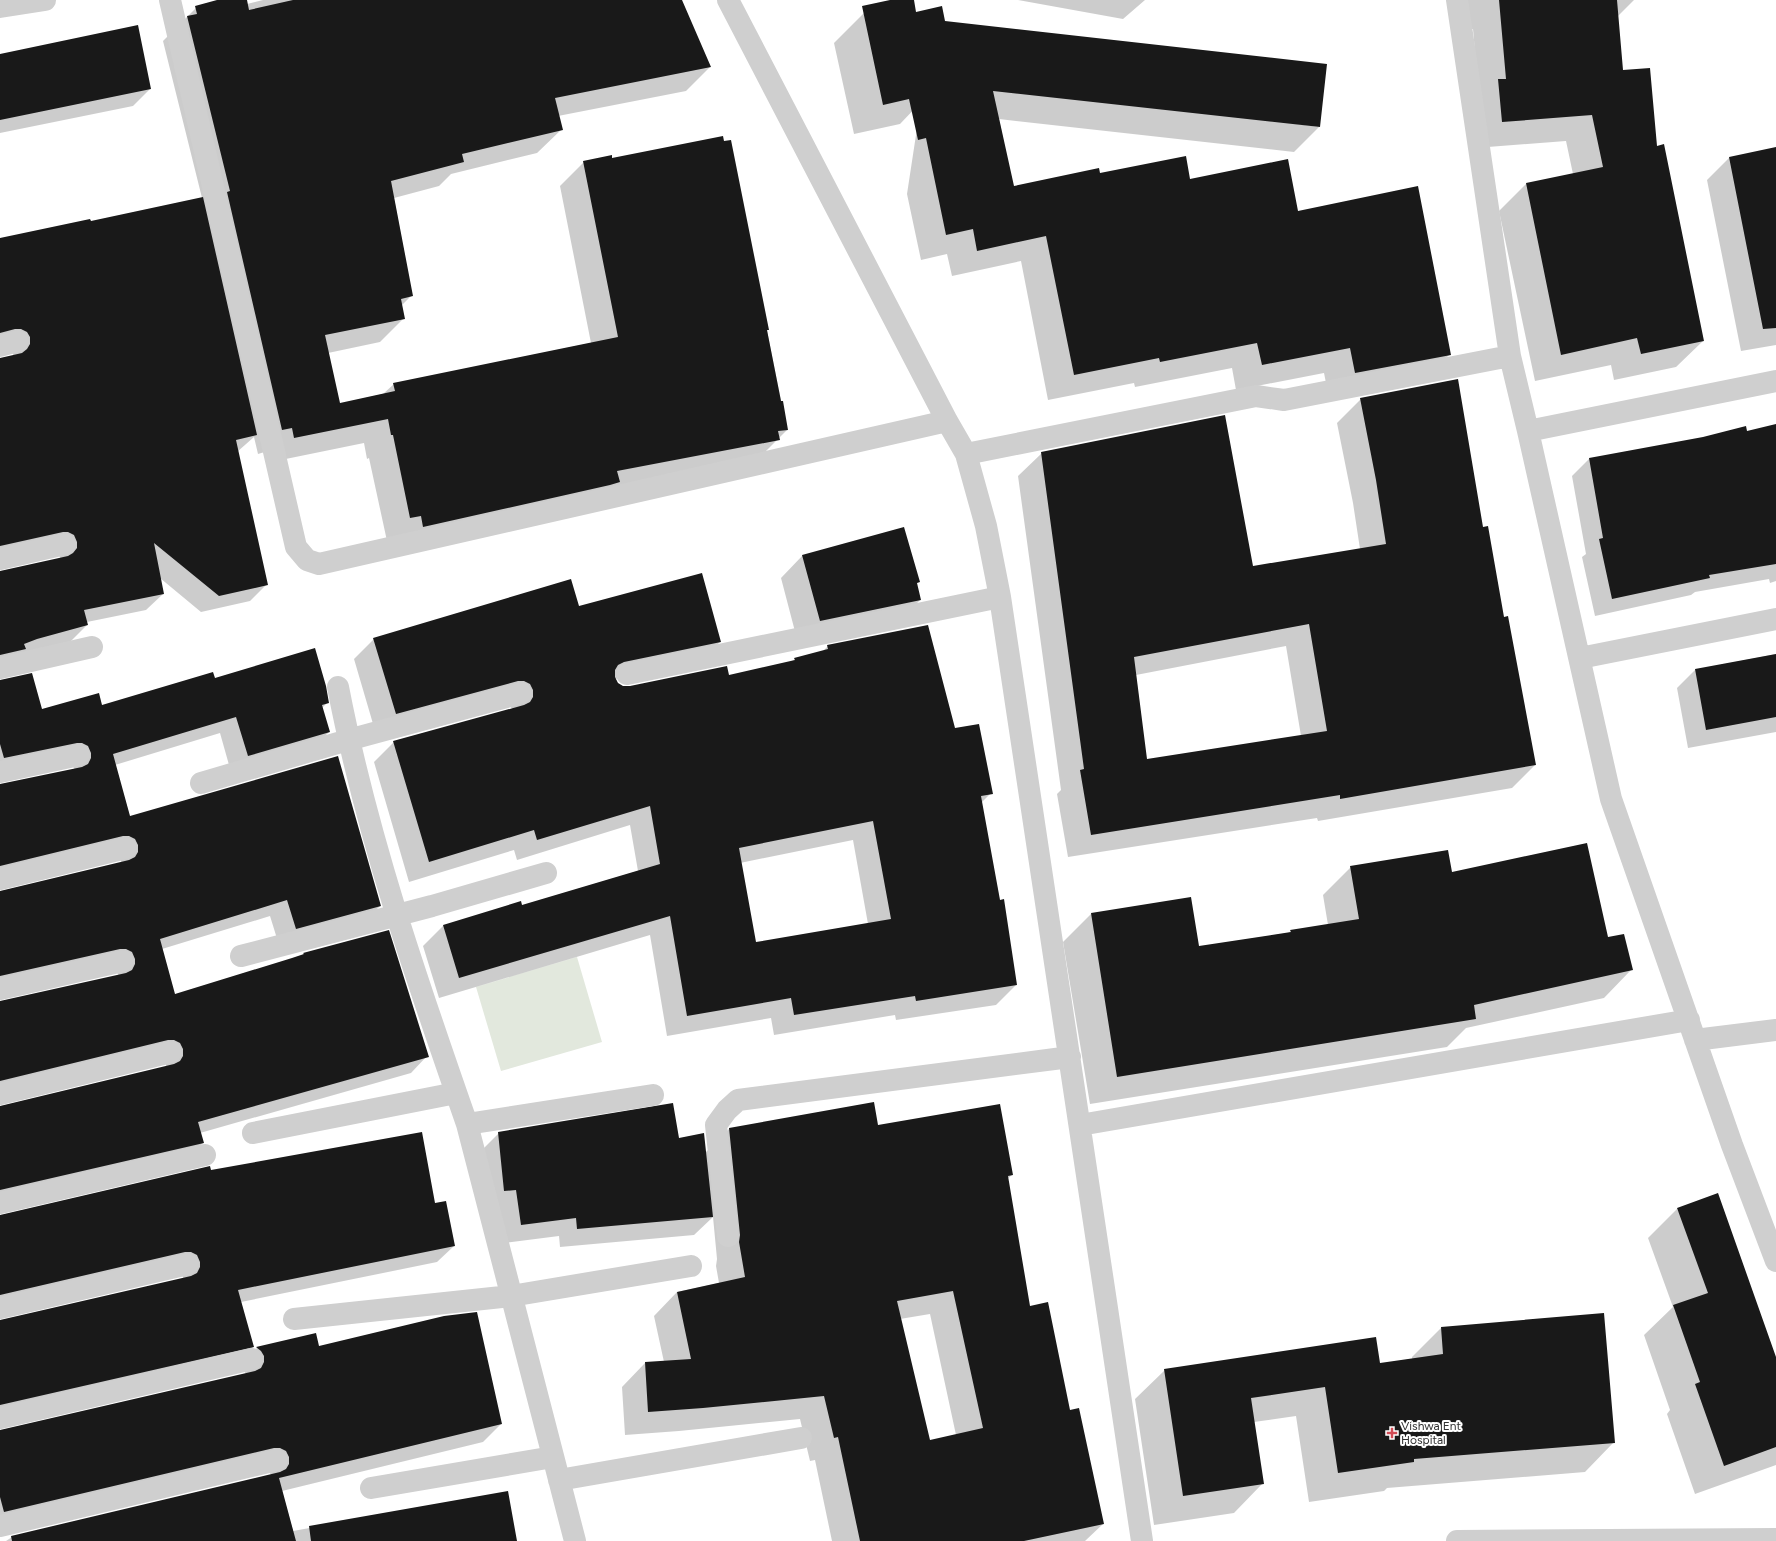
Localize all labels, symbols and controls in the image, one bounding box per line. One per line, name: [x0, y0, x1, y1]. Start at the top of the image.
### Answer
place label: Vishwa Ent Hospital: [1401, 1419, 1461, 1447]
marker: Vishwa Ent Hospital: [1386, 1427, 1398, 1439]

